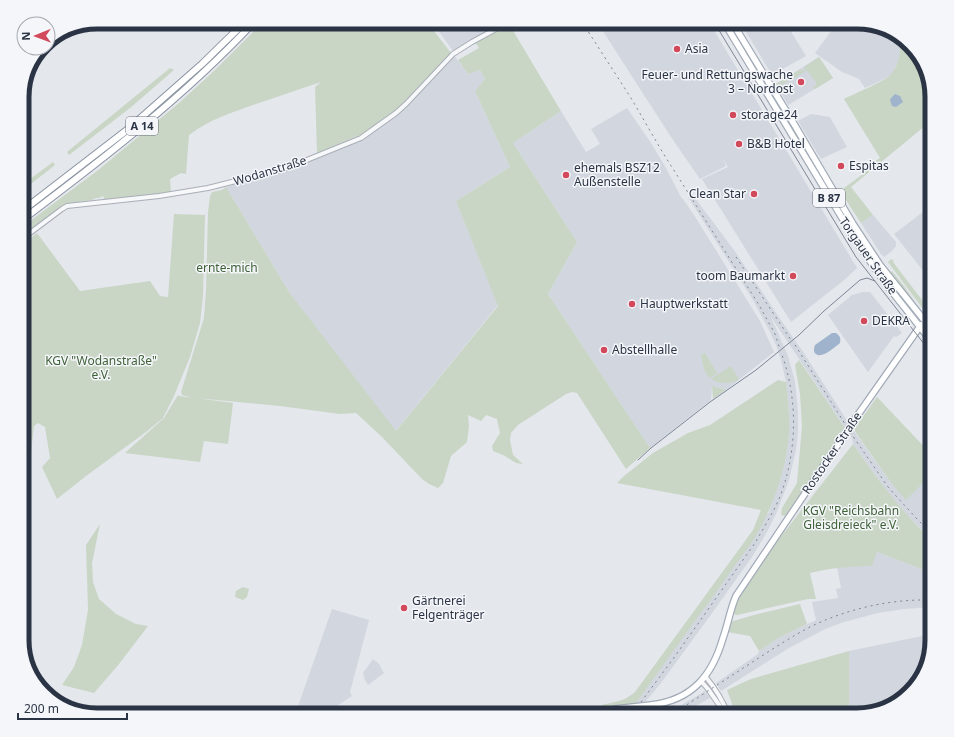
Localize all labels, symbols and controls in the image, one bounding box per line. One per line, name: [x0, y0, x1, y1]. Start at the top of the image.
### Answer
north arrow: [16, 16, 56, 56]
text: N: [18, 32, 33, 41]
place label: Asia: [685, 40, 708, 57]
marker: Asia: [672, 44, 682, 54]
place label: Feuer- und Rettungswache 3 – Nordost: [642, 66, 794, 97]
marker: Feuer- und Rettungswache 3 – Nordost: [796, 77, 806, 87]
place label: storage24: [741, 106, 798, 123]
marker: storage24: [728, 110, 738, 120]
road number: A 14: [126, 117, 158, 135]
place label: B&B Hotel: [747, 135, 805, 152]
marker: B&B Hotel: [734, 139, 744, 149]
street label: Wodanstraße: [231, 151, 309, 190]
place label: Espitas: [849, 157, 889, 174]
place label: ehemals BSZ12 Außenstelle: [574, 159, 660, 190]
marker: Espitas: [836, 161, 846, 171]
marker: ehemals BSZ12 Außenstelle: [561, 170, 571, 180]
place label: Clean Star: [689, 185, 746, 202]
marker: Clean Star: [749, 189, 759, 199]
road number: B 87: [813, 189, 845, 207]
street label: Torgauer Straße: [835, 214, 902, 298]
park label: ernte-mich: [196, 259, 258, 276]
place label: toom Baumarkt: [696, 267, 786, 284]
marker: toom Baumarkt: [788, 271, 798, 281]
place label: Hauptwerkstatt: [640, 295, 728, 312]
marker: Hauptwerkstatt: [627, 299, 637, 309]
place label: DEKRA: [872, 312, 910, 329]
marker: DEKRA: [859, 316, 869, 326]
place label: Abstellhalle: [612, 341, 677, 358]
marker: Abstellhalle: [599, 345, 609, 355]
park label: KGV "Wodanstraße" e.V.: [45, 352, 157, 383]
street label: Rostocker Straße: [798, 408, 866, 497]
park label: KGV "Reichsbahn Gleisdreieck" e.V.: [803, 502, 899, 533]
place label: Gärtnerei Felgenträger: [412, 592, 485, 623]
marker: Gärtnerei Felgenträger: [399, 603, 409, 613]
scale bar: [18, 695, 127, 721]
text: 200 m: [24, 700, 59, 717]

